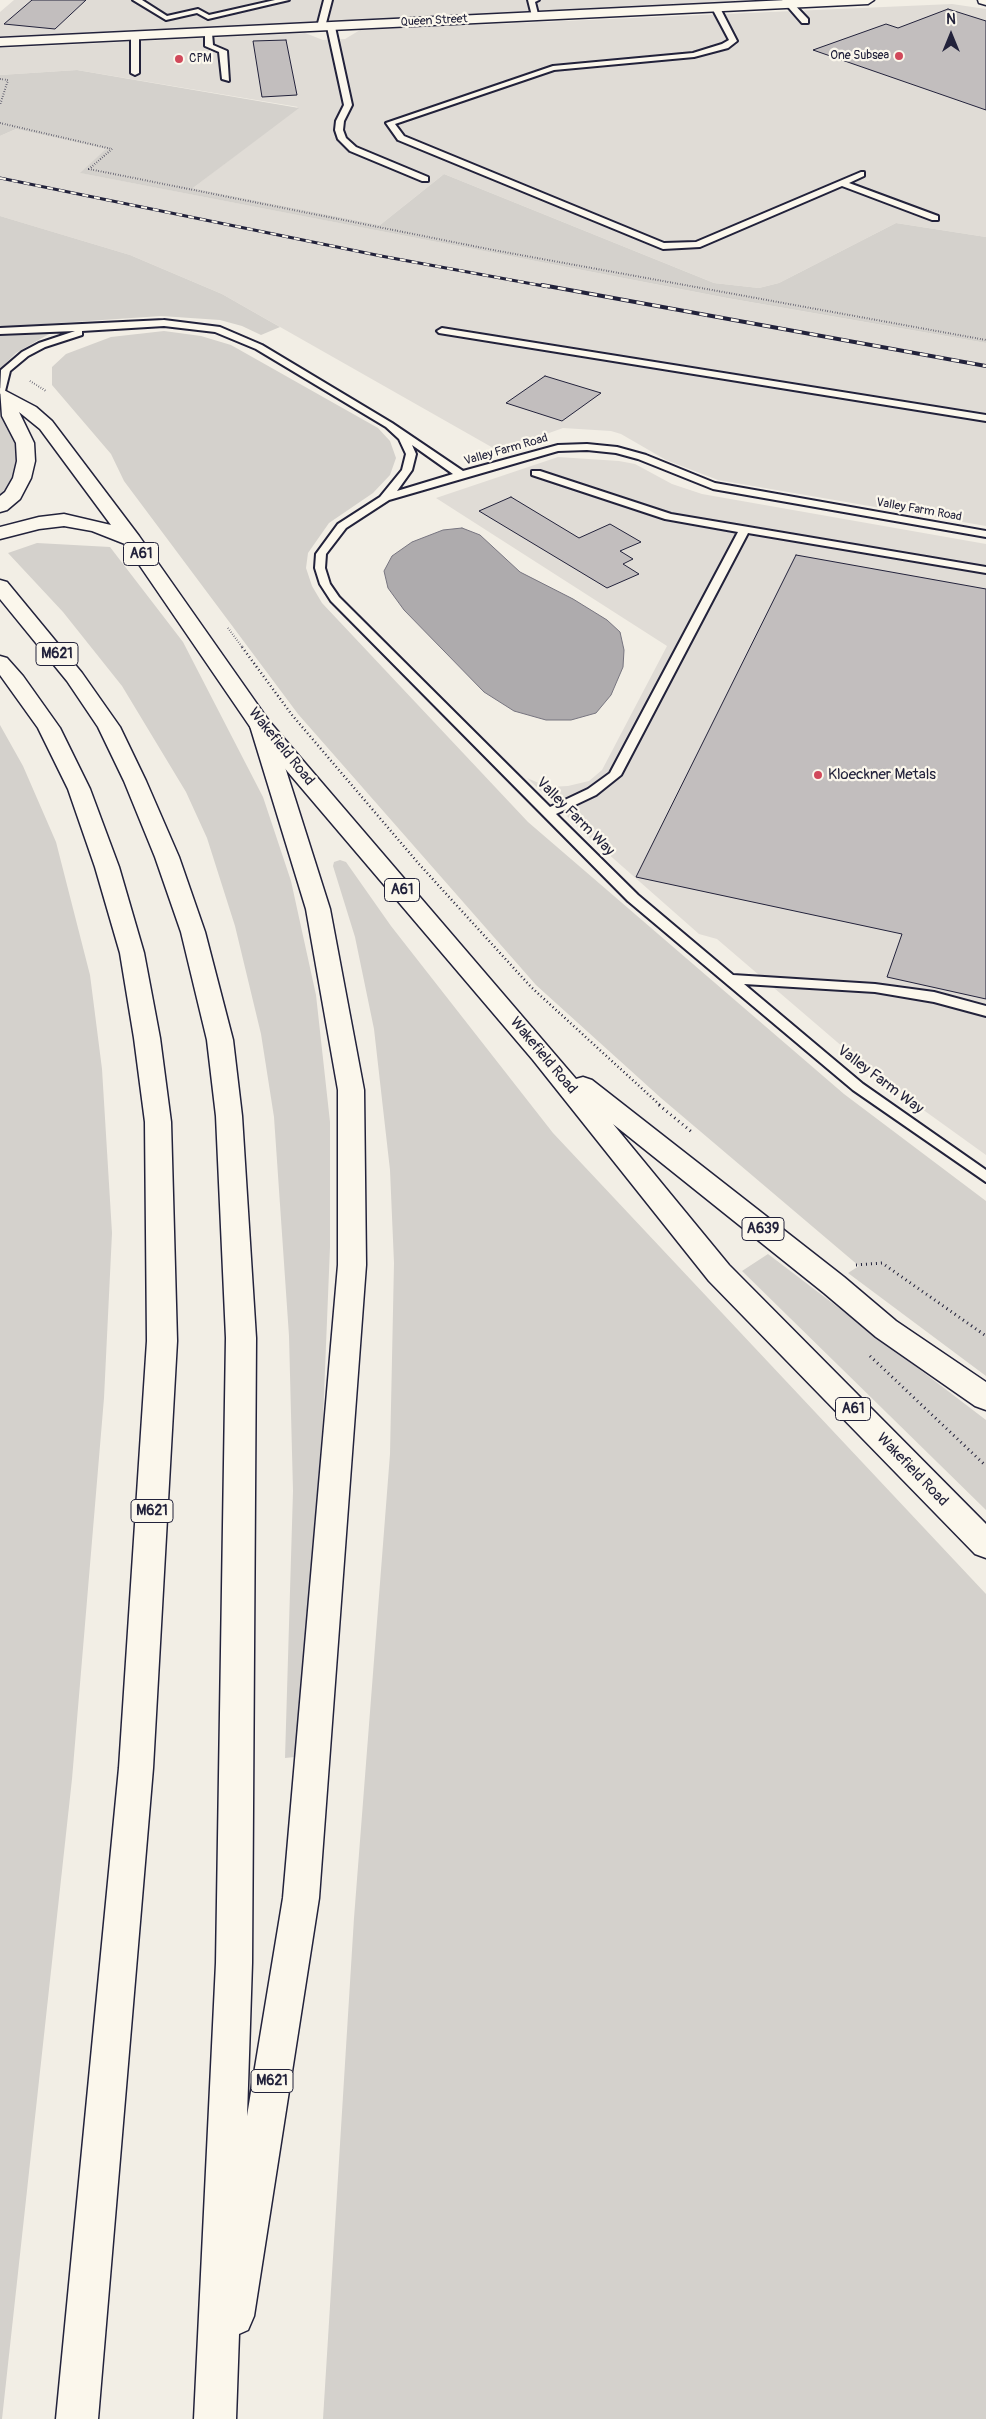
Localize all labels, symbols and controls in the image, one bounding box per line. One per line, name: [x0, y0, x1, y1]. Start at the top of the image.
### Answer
north arrow: [926, 10, 976, 60]
text: N: [946, 11, 956, 28]
street label: Queen Street: [400, 12, 468, 30]
place label: One Subsea: [830, 49, 889, 63]
marker: One Subsea: [893, 50, 905, 62]
place label: CPM: [189, 52, 212, 66]
marker: CPM: [173, 53, 185, 65]
street label: Valley Farm Road: [462, 431, 550, 469]
street label: Valley Farm Road: [875, 495, 963, 525]
road number: A61: [124, 542, 158, 566]
road number: M621: [36, 642, 78, 666]
street label: Wakefield Road: [244, 704, 318, 790]
place label: Kloeckner Metals: [828, 766, 936, 784]
marker: Kloeckner Metals: [812, 769, 824, 781]
street label: Valley Farm Way: [532, 774, 618, 860]
road number: A61: [384, 878, 420, 902]
street label: Wakefield Road: [506, 1014, 580, 1098]
street label: Valley Farm Way: [833, 1042, 927, 1118]
road number: A639: [742, 1218, 784, 1240]
road number: A61: [836, 1398, 870, 1420]
street label: Wakefield Road: [873, 1430, 951, 1510]
road number: M621: [131, 1500, 173, 1522]
road number: M621: [251, 2070, 293, 2092]

